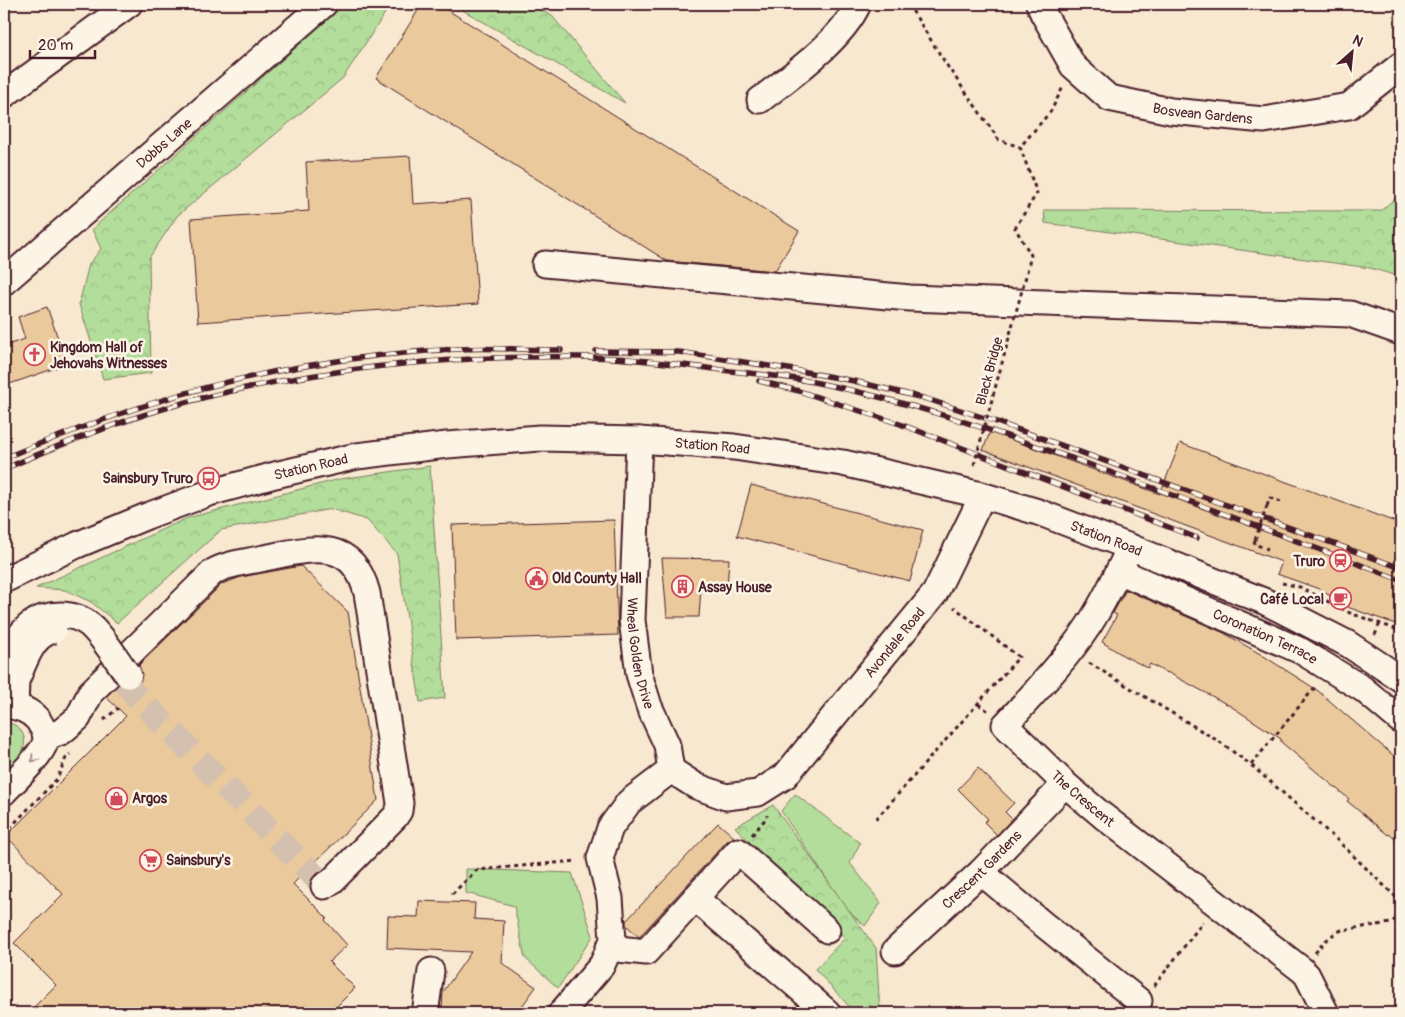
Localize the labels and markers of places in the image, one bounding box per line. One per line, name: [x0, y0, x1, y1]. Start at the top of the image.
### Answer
place label: Kingdom Hall of Jehovahs Witnesses: [50, 339, 168, 372]
church icon: Kingdom Hall of Jehovahs Witnesses: [22, 343, 46, 367]
bus stop icon: Sainsbury Truro: [197, 466, 221, 490]
place label: Sainsbury Truro: [103, 470, 193, 487]
station icon: Truro: [1329, 549, 1353, 573]
place label: Truro: [1292, 553, 1325, 570]
public building icon: Old County Hall: [524, 566, 548, 590]
place label: Old County Hall: [552, 570, 642, 587]
building icon: Assay House: [670, 575, 694, 599]
place label: Assay House: [698, 579, 773, 596]
cafe icon: Café Local: [1328, 587, 1352, 611]
place label: Café Local: [1260, 591, 1324, 608]
shop icon: Argos: [104, 786, 128, 810]
place label: Argos: [132, 790, 168, 807]
supermarket icon: Sainsbury's: [138, 848, 162, 872]
place label: Sainsbury's: [166, 852, 231, 869]

